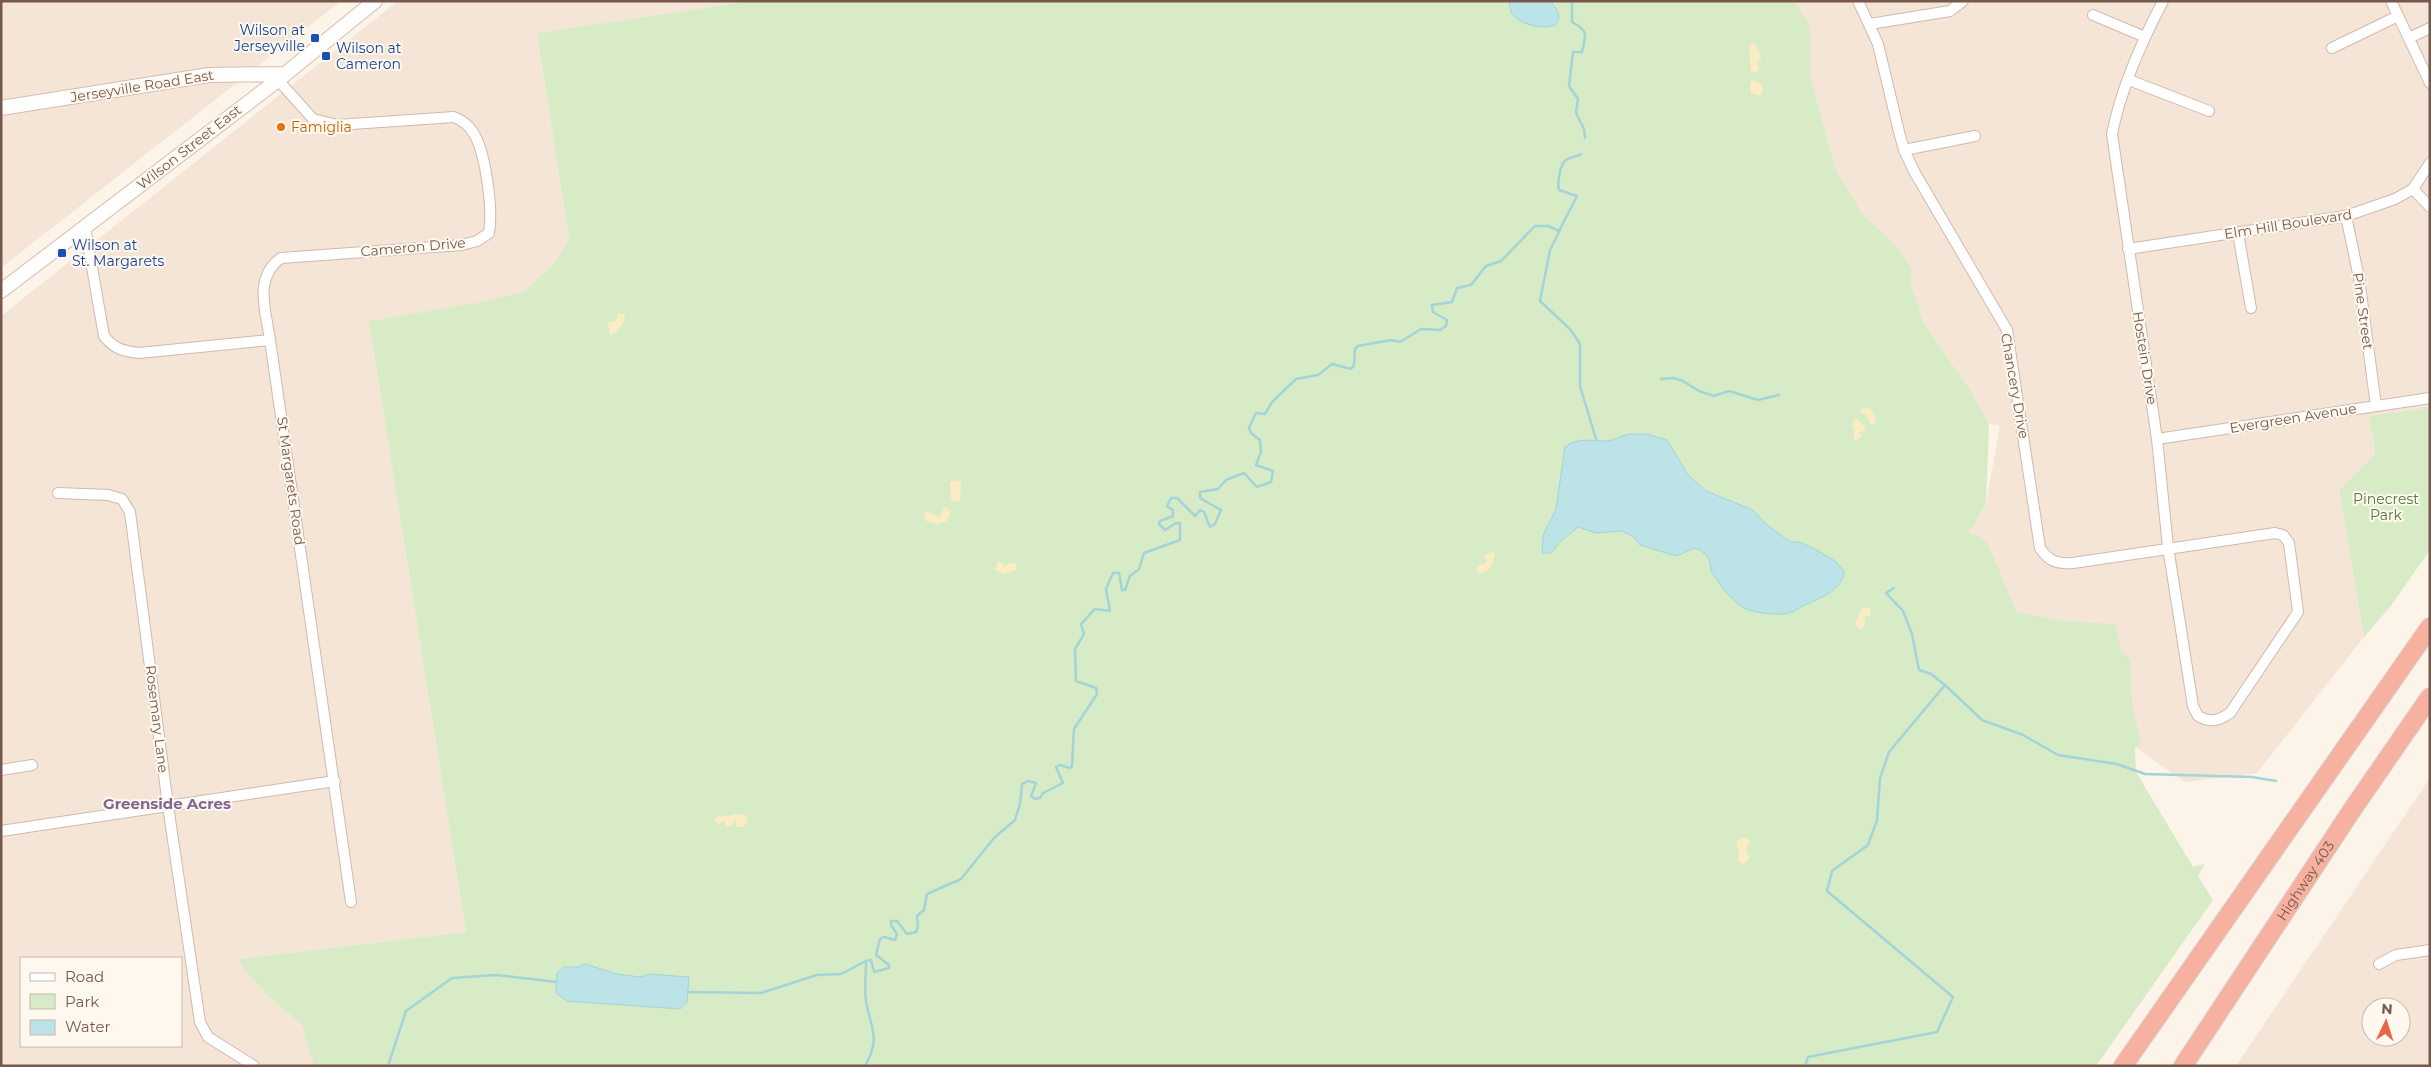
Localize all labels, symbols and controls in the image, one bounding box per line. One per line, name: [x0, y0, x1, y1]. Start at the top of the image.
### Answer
place label: Wilson at Jerseyville: [233, 21, 305, 55]
marker: Wilson at Jerseyville: [309, 32, 321, 44]
place label: Wilson at Cameron: [336, 39, 402, 73]
marker: Wilson at Cameron: [320, 50, 332, 62]
street label: Jerseyville Road East: [68, 66, 215, 106]
street label: Wilson Street East: [133, 100, 245, 193]
place label: Famiglia: [291, 118, 352, 136]
marker: Famiglia: [275, 121, 287, 133]
street label: Elm Hill Boulevard: [2223, 205, 2353, 243]
street label: Cameron Drive: [360, 233, 466, 261]
place label: Wilson at St. Margarets: [72, 236, 165, 270]
marker: Wilson at St. Margarets: [56, 247, 68, 259]
street label: Pine Street: [2349, 271, 2377, 351]
street label: Hostein Drive: [2129, 310, 2161, 406]
street label: Chancery Drive: [1997, 332, 2033, 440]
street label: Evergreen Avenue: [2228, 399, 2358, 437]
street label: St Margarets Road: [273, 416, 309, 546]
park label: Pinecrest Park: [2353, 490, 2419, 524]
street label: Rosemary Lane: [141, 664, 173, 774]
district label: Greenside Acres: [103, 794, 231, 813]
street label: Highway 403: [2273, 837, 2338, 924]
legend: [20, 957, 182, 1047]
text: Road: [65, 967, 104, 986]
text: Park: [65, 992, 99, 1011]
north arrow: [2361, 997, 2411, 1047]
text: N: [2381, 1000, 2393, 1018]
text: Water: [65, 1017, 111, 1036]

